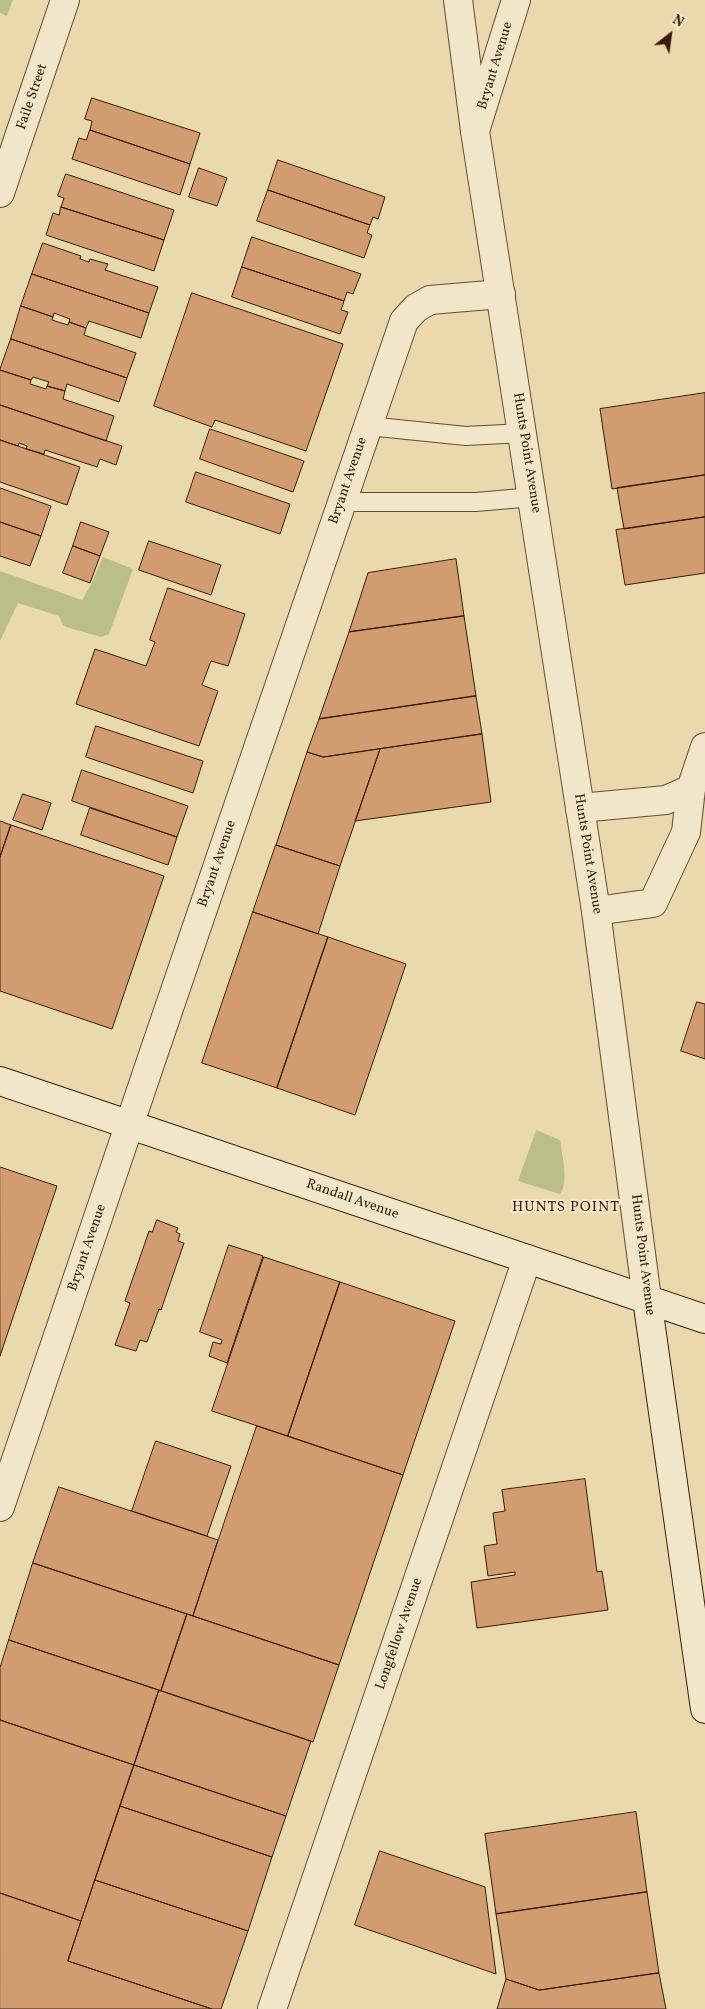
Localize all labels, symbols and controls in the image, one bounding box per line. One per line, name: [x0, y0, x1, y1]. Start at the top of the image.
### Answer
north arrow: [645, 10, 695, 60]
text: N: [669, 11, 687, 32]
street label: Bryant Avenue: [475, 20, 517, 112]
street label: Faile Street: [14, 62, 52, 132]
street label: Hunts Point Avenue: [508, 391, 544, 515]
street label: Bryant Avenue: [326, 435, 372, 527]
street label: Hunts Point Avenue: [569, 792, 605, 916]
street label: Bryant Avenue: [195, 818, 241, 910]
street label: Randall Avenue: [304, 1176, 400, 1224]
street label: Hunts Point Avenue: [626, 1193, 658, 1317]
district label: HUNTS POINT: [511, 1199, 621, 1217]
street label: Bryant Avenue: [65, 1202, 111, 1294]
street label: Longfellow Avenue: [373, 1576, 427, 1692]

